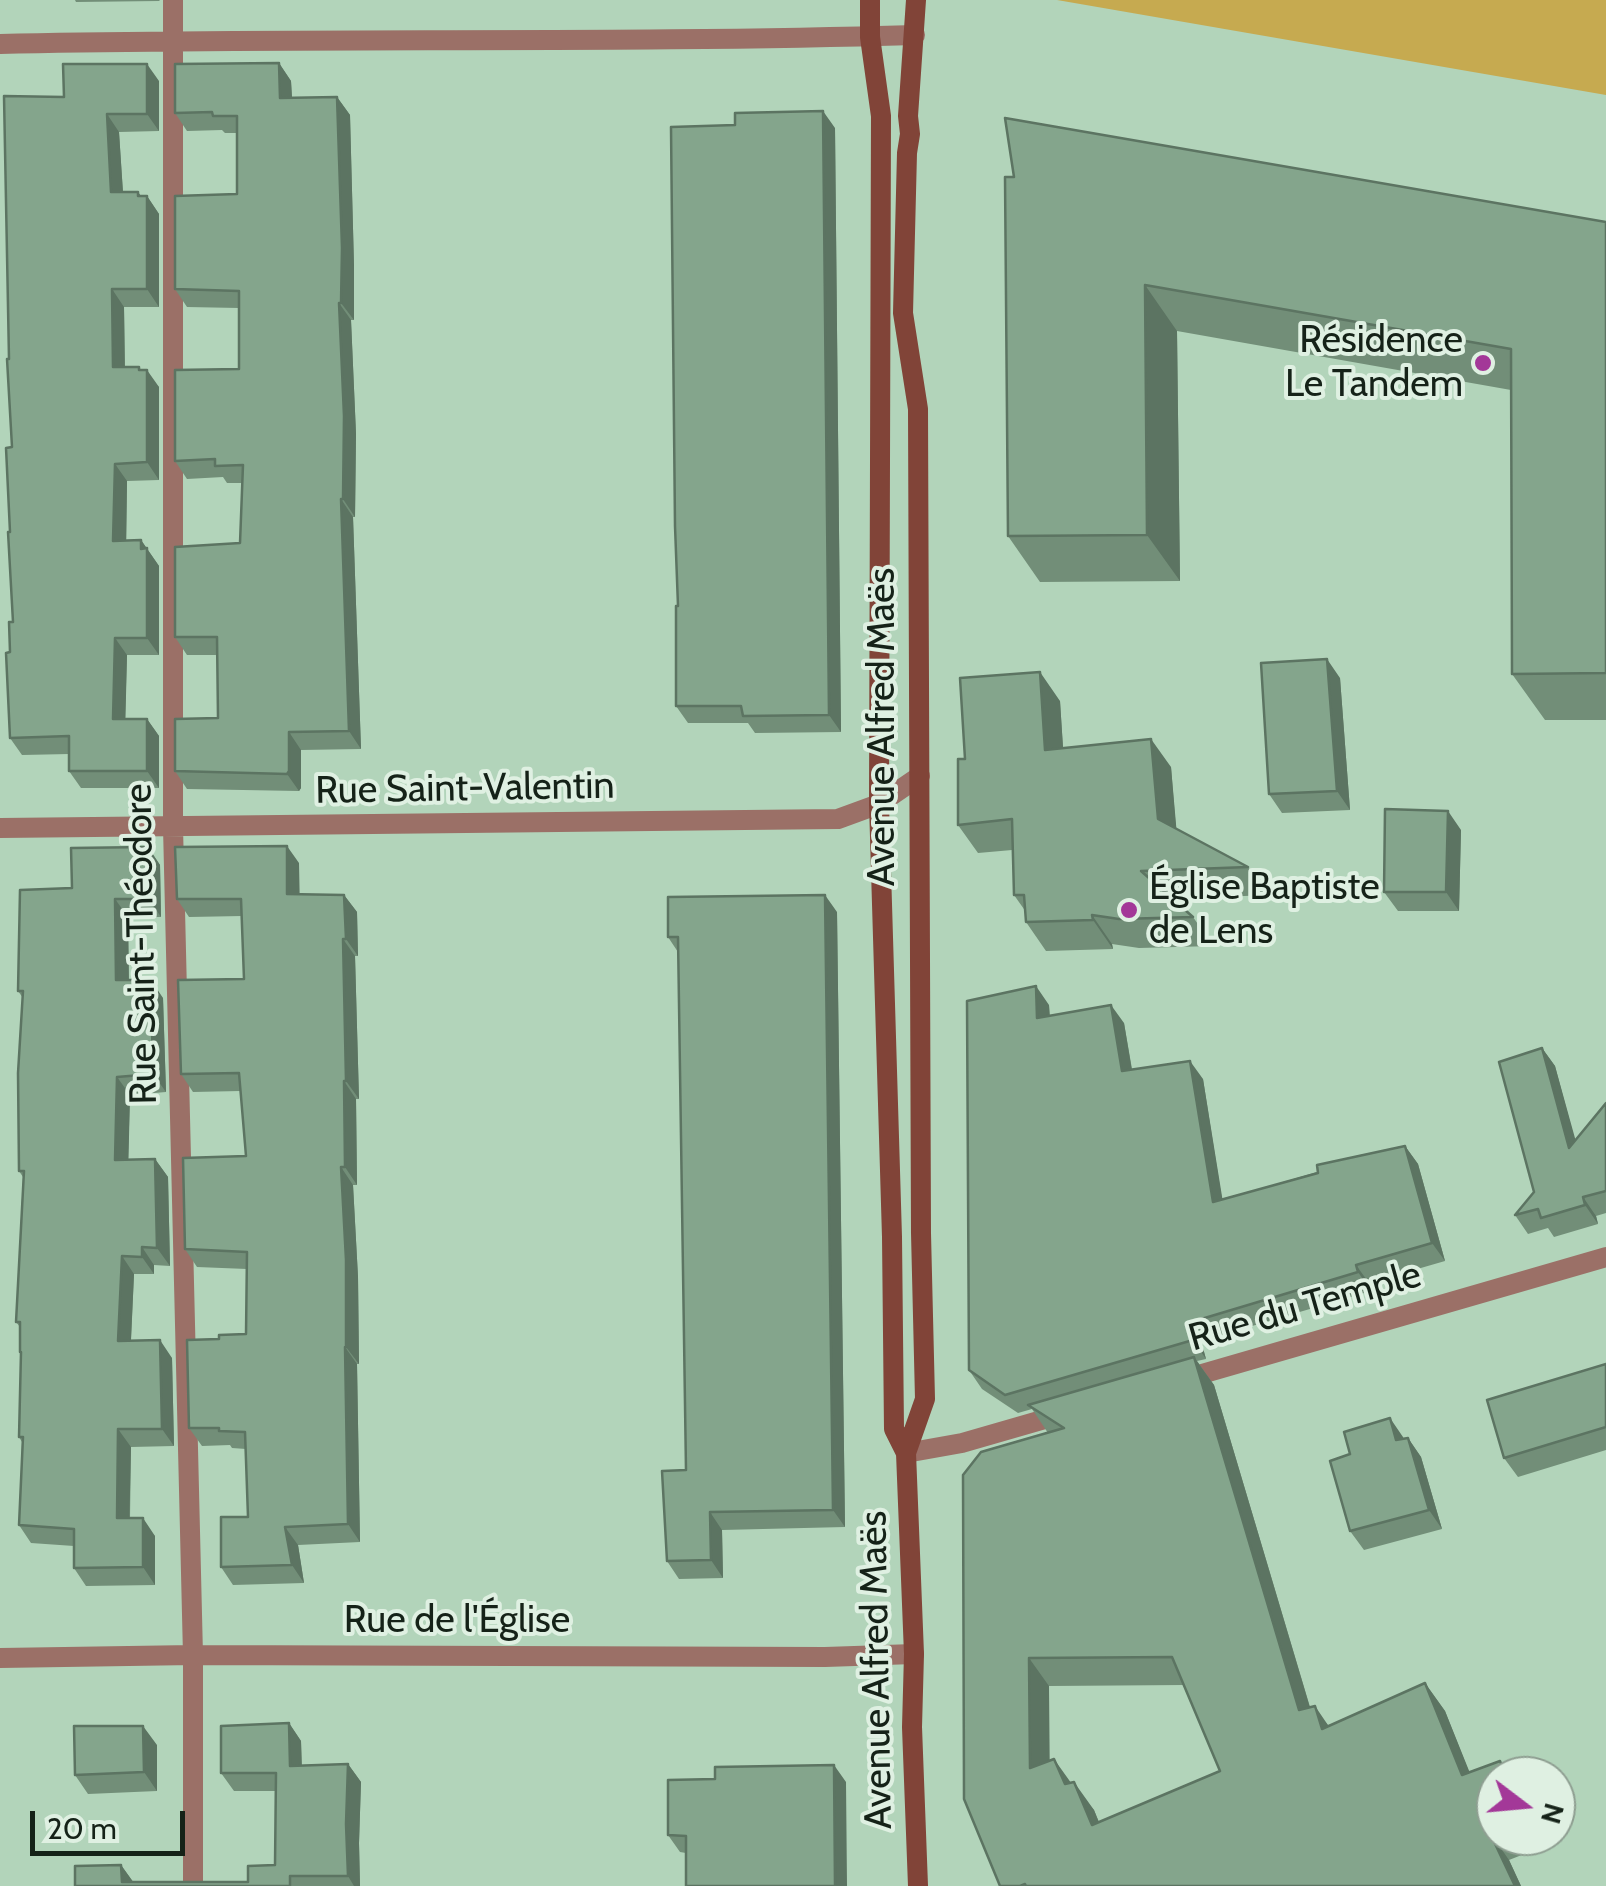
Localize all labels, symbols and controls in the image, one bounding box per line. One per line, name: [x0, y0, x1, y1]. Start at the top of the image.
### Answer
place label: Résidence Le Tandem: [1285, 318, 1463, 408]
marker: Résidence Le Tandem: [1472, 352, 1494, 374]
street label: Avenue Alfred Maës: [860, 568, 906, 886]
street label: Rue Saint-Valentin: [315, 764, 615, 814]
street label: Rue Saint-Théodore: [116, 783, 168, 1105]
place label: Église Baptiste de Lens: [1149, 865, 1380, 954]
marker: Église Baptiste de Lens: [1118, 899, 1140, 921]
street label: Rue du Temple: [1184, 1252, 1426, 1362]
street label: Avenue Alfred Maës: [851, 1510, 903, 1830]
street label: Rue de l'Église: [344, 1598, 570, 1644]
north arrow: [1476, 1756, 1576, 1856]
scale bar: [35, 1791, 190, 1853]
text: N: [1534, 1800, 1572, 1828]
text: 20 m: [47, 1810, 117, 1847]

